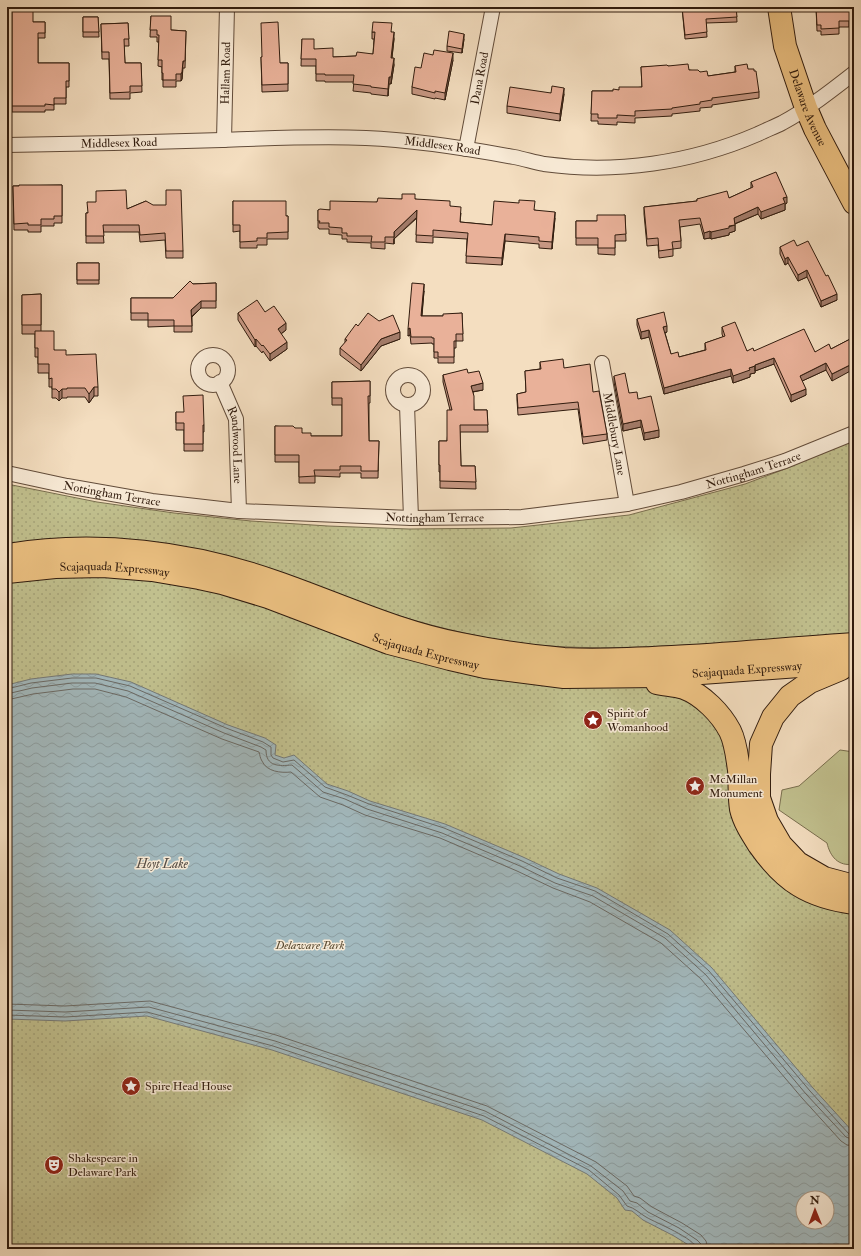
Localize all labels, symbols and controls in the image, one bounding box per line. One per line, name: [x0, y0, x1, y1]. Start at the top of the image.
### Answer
street label: Hallam Road: [218, 41, 234, 105]
street label: Dana Road: [468, 51, 492, 106]
street label: Delaware Avenue: [785, 67, 830, 149]
street label: Middlesex Road: [404, 134, 482, 159]
street label: Middlesex Road: [81, 135, 158, 152]
street label: Middlebury Lane: [599, 391, 629, 477]
street label: Randwood Lane: [223, 404, 245, 484]
street label: Nottingham Terrace: [704, 448, 803, 493]
street label: Nottingham Terrace: [62, 478, 161, 510]
street label: Nottingham Terrace: [385, 510, 484, 526]
street label: Scajaquada Expressway: [59, 559, 171, 581]
street label: Scajaquada Expressway: [370, 630, 481, 674]
street label: Scajaquada Expressway: [692, 659, 803, 682]
place label: Spirit of Womanhood: [606, 706, 668, 735]
place icon: Spirit of Womanhood: [582, 709, 604, 731]
place label: McMillan Monument: [709, 772, 763, 801]
place icon: McMillan Monument: [684, 775, 706, 797]
water label: Hoyt Lake: [135, 856, 189, 872]
park label: Delaware Park: [274, 938, 345, 953]
place icon: Spire Head House: [120, 1075, 142, 1097]
place label: Spire Head House: [145, 1079, 232, 1094]
place label: Shakespeare in Delaware Park: [68, 1151, 138, 1180]
theatre icon: Shakespeare in Delaware Park: [43, 1154, 65, 1176]
north arrow: [795, 1190, 835, 1230]
text: N: [809, 1194, 821, 1207]

